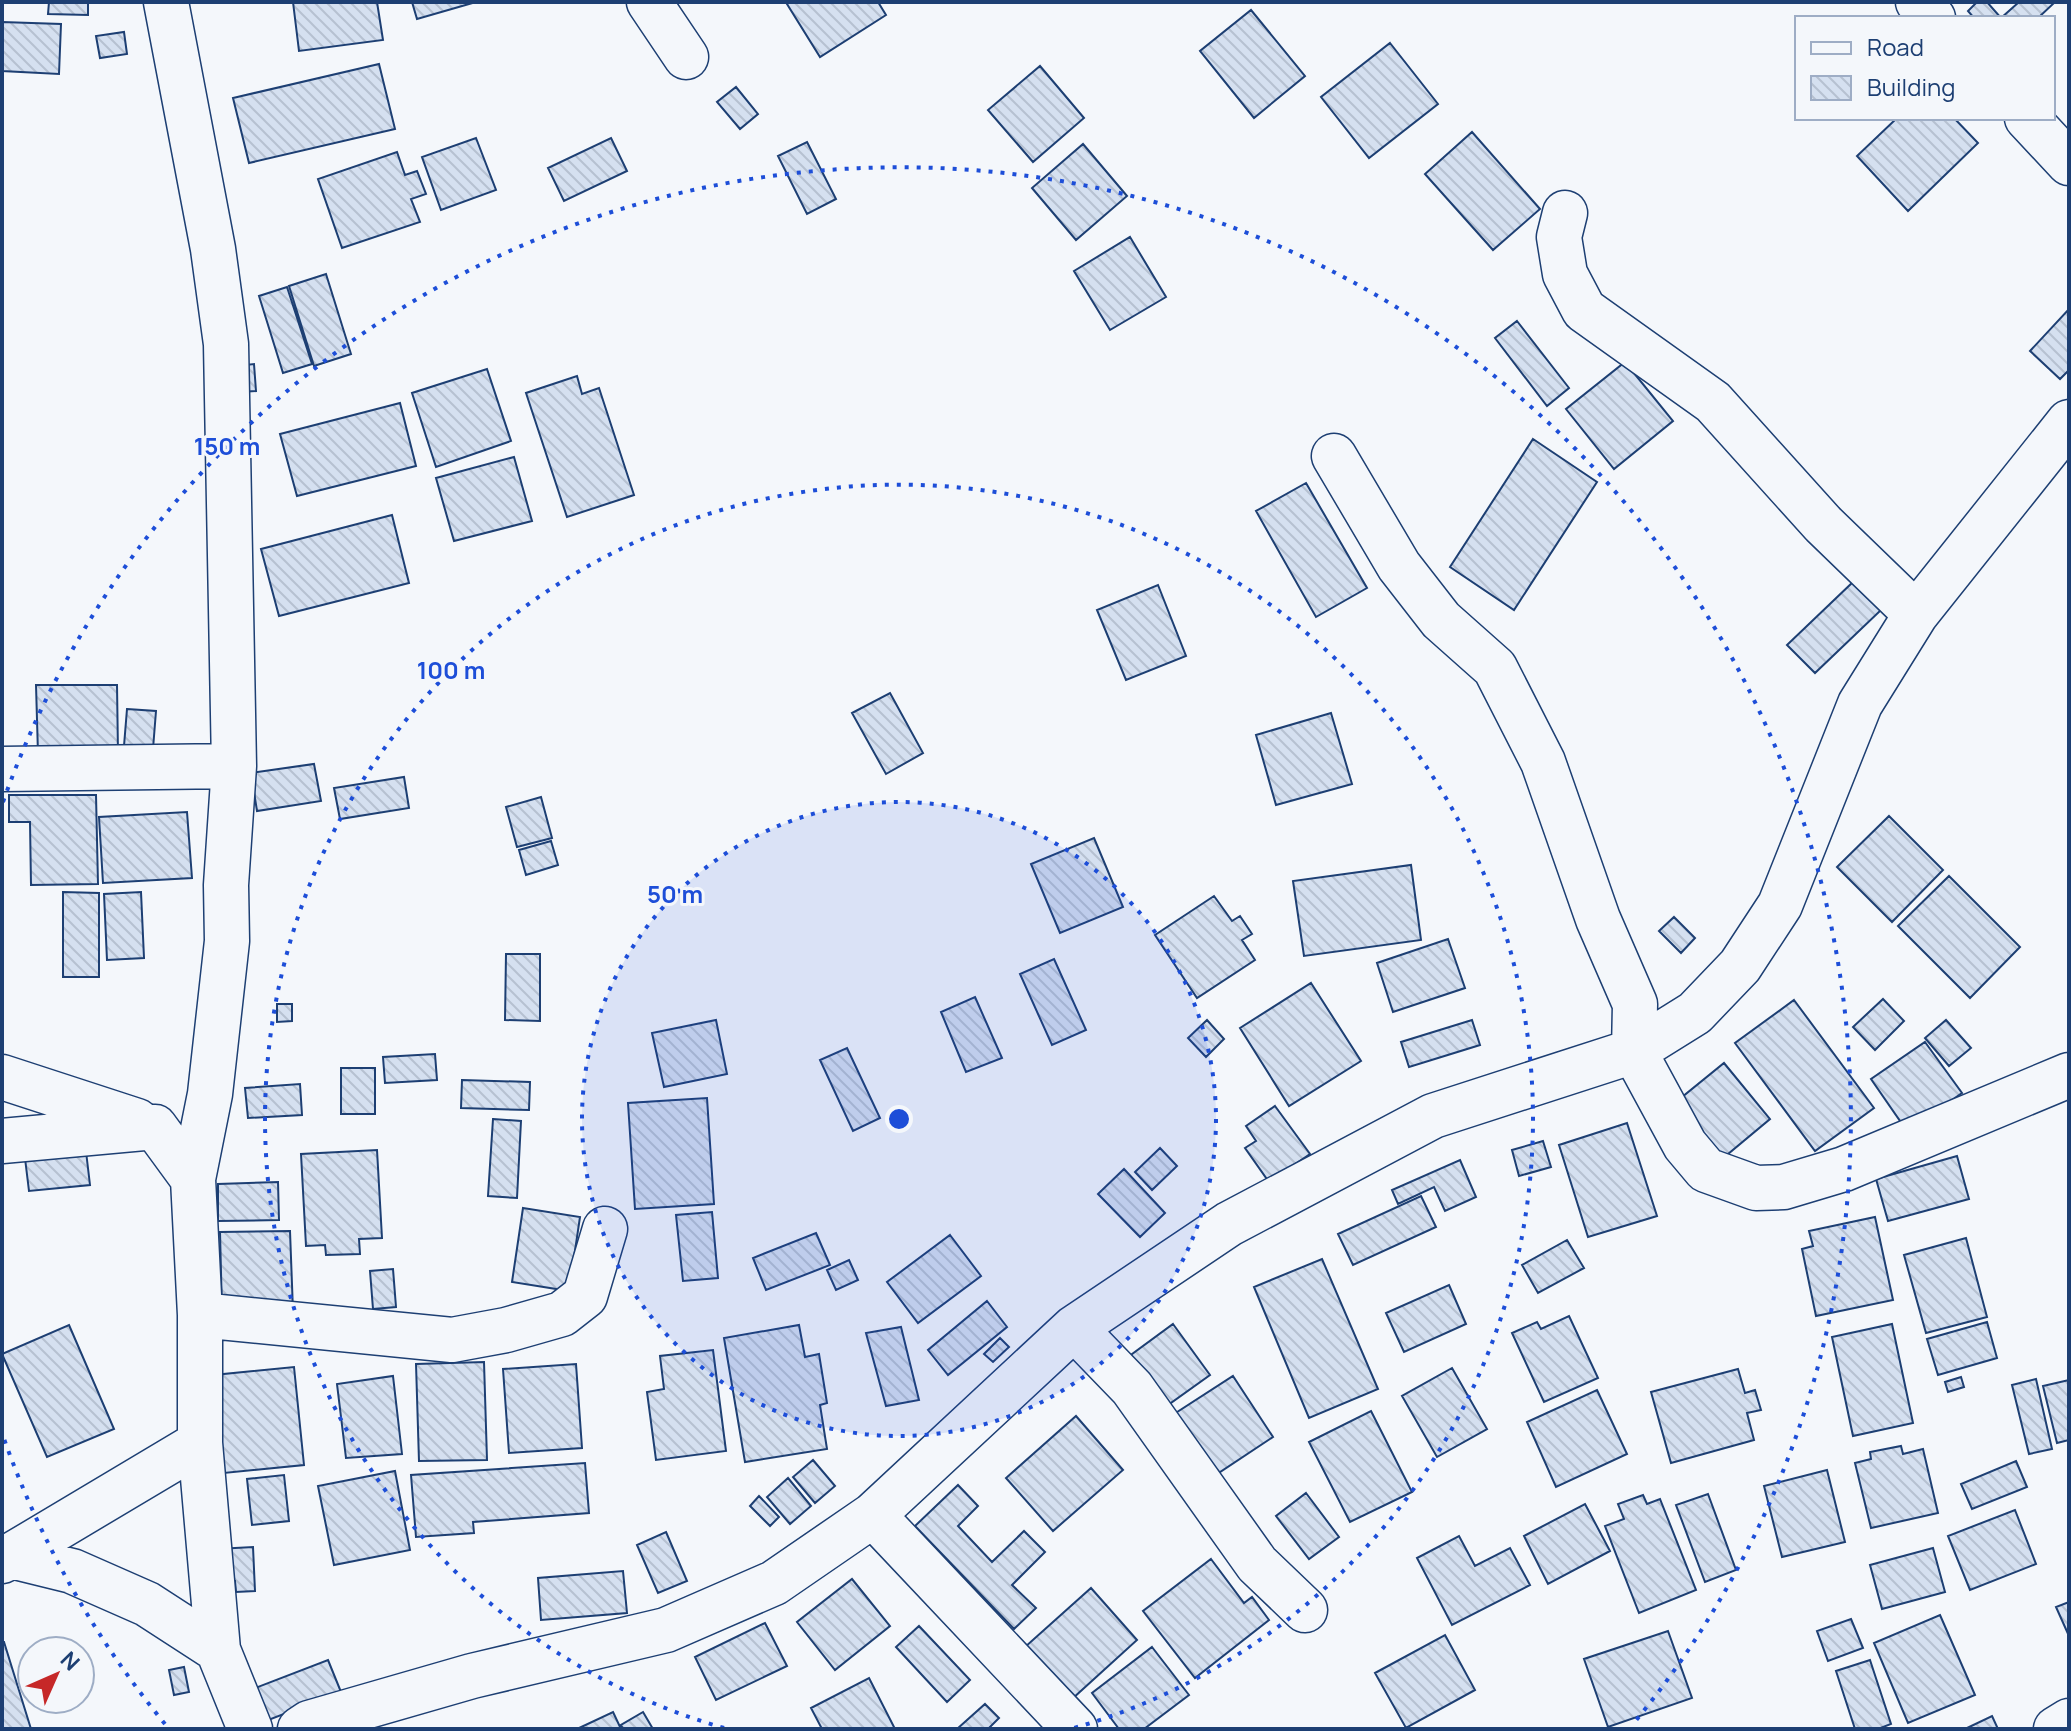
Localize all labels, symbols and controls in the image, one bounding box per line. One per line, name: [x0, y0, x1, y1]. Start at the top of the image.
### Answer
legend: [1795, 16, 2055, 120]
text: Road: [1867, 30, 1924, 63]
text: Building: [1867, 70, 1955, 103]
text: 150 m: [194, 429, 260, 462]
text: 100 m: [417, 653, 485, 686]
text: 50 m: [647, 877, 703, 910]
centre of rings: [885, 1105, 913, 1133]
north arrow: [16, 1635, 96, 1715]
text: N: [54, 1645, 86, 1677]

